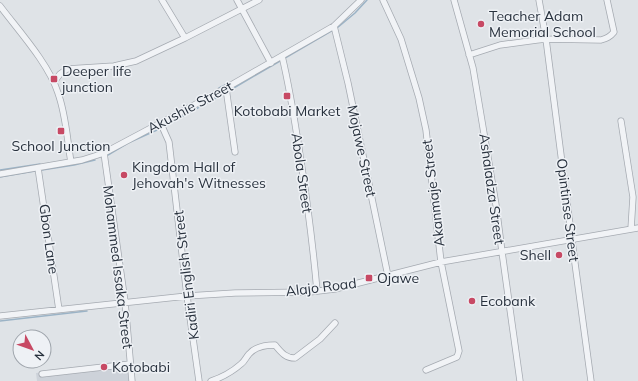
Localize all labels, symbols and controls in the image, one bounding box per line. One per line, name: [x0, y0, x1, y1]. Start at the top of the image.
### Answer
place label: Teacher Adam Memorial School: [489, 7, 596, 41]
marker: Teacher Adam Memorial School: [476, 19, 486, 29]
place label: Deeper life junction: [61, 62, 131, 96]
marker: Deeper life junction: [49, 74, 59, 84]
street label: Akushie Street: [144, 77, 236, 137]
marker: Kotobabi Market: [282, 91, 292, 101]
place label: Kotobabi Market: [234, 102, 340, 120]
street label: Mojawe Street: [343, 103, 381, 199]
marker: School Junction: [56, 126, 66, 136]
street label: Abola Street: [287, 132, 317, 214]
street label: Ashaladza Street: [475, 132, 509, 246]
place label: School Junction: [11, 137, 111, 155]
street label: Akanmaje Street: [417, 138, 449, 248]
street label: Opintinse Street: [553, 157, 583, 263]
place label: Kingdom Hall of Jehovah's Witnesses: [132, 158, 266, 192]
marker: Kingdom Hall of Jehovah's Witnesses: [119, 170, 129, 180]
street label: Mohammed Issaka Street: [99, 184, 137, 350]
street label: Gbon Lane: [35, 203, 63, 275]
street label: Kadiri English Street: [169, 209, 203, 341]
place label: Shell: [520, 246, 551, 264]
marker: Shell: [554, 250, 564, 260]
place label: Ojawe: [377, 269, 419, 287]
marker: Ojawe: [364, 273, 374, 283]
street label: Alajo Road: [285, 274, 357, 300]
place label: Ecobank: [480, 292, 536, 310]
marker: Ecobank: [467, 296, 477, 306]
north arrow: [12, 329, 52, 369]
text: N: [32, 348, 48, 363]
place label: Kotobabi: [112, 358, 170, 376]
marker: Kotobabi: [99, 362, 109, 372]

